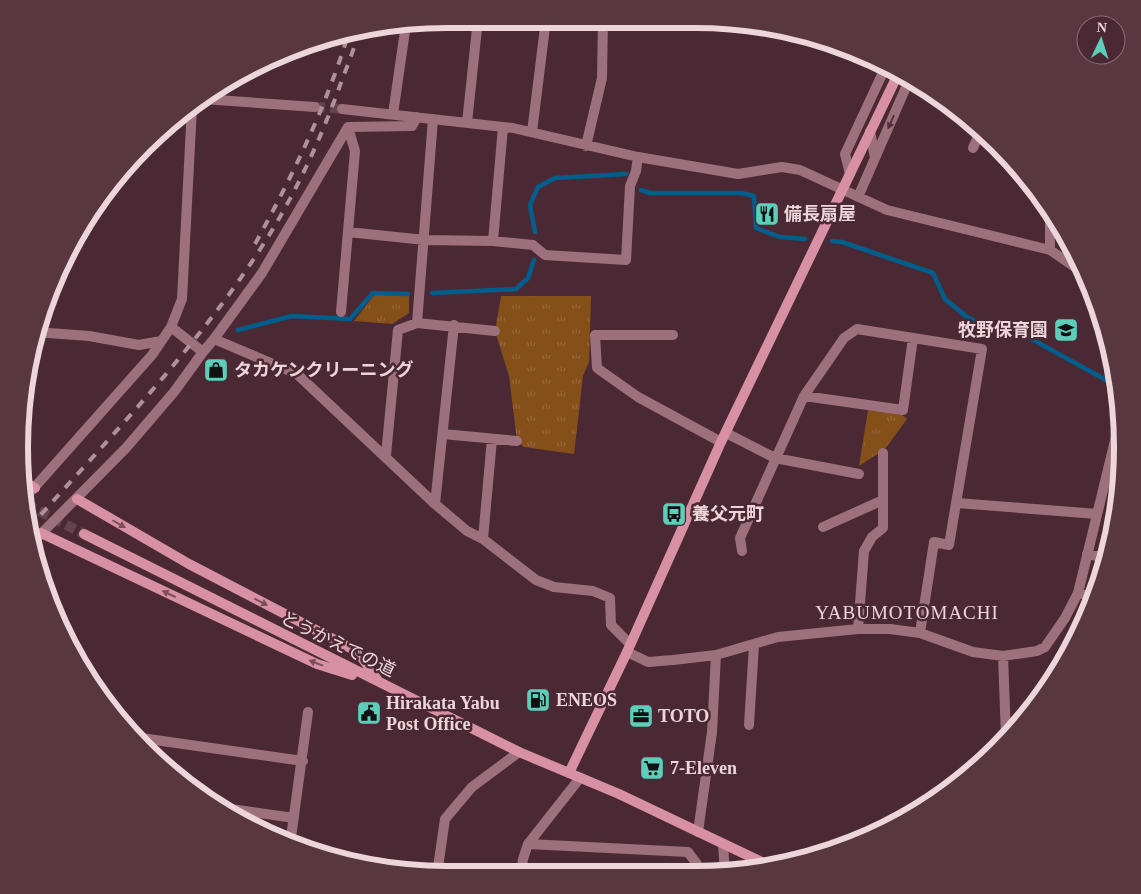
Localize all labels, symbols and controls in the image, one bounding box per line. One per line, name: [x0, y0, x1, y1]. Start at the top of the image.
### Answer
north arrow: [1076, 15, 1126, 65]
text: N: [1096, 20, 1107, 35]
one-way arrow: [886, 115, 894, 129]
restaurant icon: 備長扇屋: [754, 201, 780, 227]
place label: 備長扇屋: [784, 204, 856, 224]
school or university icon: 牧野保育園: [1053, 317, 1079, 343]
place label: 牧野保育園: [958, 320, 1048, 340]
shop icon: タカケンクリーニング: [203, 357, 229, 383]
place label: タカケンクリーニング: [234, 360, 413, 380]
bus stop icon: 養父元町: [661, 501, 687, 527]
place label: 養父元町: [692, 504, 764, 524]
one-way arrow: [113, 519, 126, 528]
one-way arrow: [162, 590, 176, 598]
one-way arrow: [254, 598, 269, 606]
district label: YABUMOTOMACHI: [815, 602, 999, 623]
street label: とうかえでの道: [277, 608, 399, 680]
one-way arrow: [308, 659, 323, 667]
fuel station icon: ENEOS: [525, 687, 551, 713]
place label: ENEOS: [556, 690, 617, 710]
place label: Hirakata Yabu Post Office: [386, 693, 500, 734]
public building icon: Hirakata Yabu Post Office: [356, 700, 382, 726]
office icon: TOTO: [628, 703, 654, 729]
place label: TOTO: [658, 706, 709, 726]
supermarket icon: 7-Eleven: [639, 755, 665, 781]
place label: 7-Eleven: [670, 758, 737, 778]

